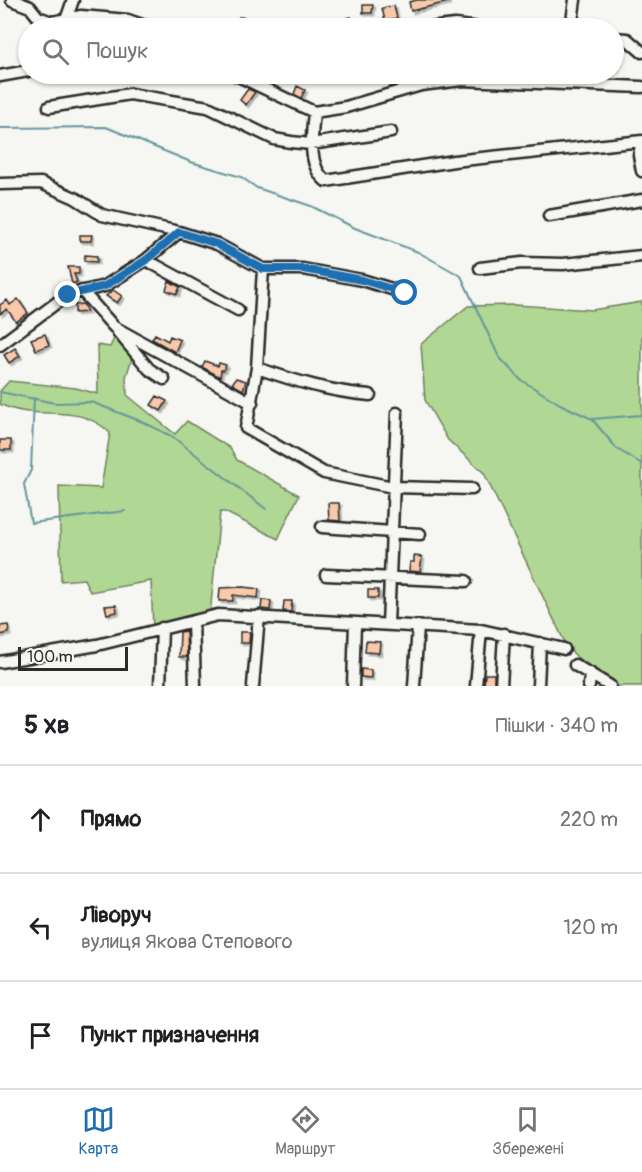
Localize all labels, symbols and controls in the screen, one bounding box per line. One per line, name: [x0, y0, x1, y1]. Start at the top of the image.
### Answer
search box: [18, 18, 624, 84]
icon: search: [39, 35, 72, 68]
text: Пошук: [87, 37, 148, 65]
route start: [391, 279, 417, 305]
route end: [54, 281, 80, 307]
scale bar: [18, 644, 128, 672]
text: 100 m: [27, 647, 73, 667]
text: 5 хв: [24, 709, 70, 741]
text: Пішки · 340 m: [495, 713, 618, 738]
icon: ahead: [24, 803, 57, 836]
text: Прямо: [81, 805, 141, 833]
text: 220 m: [560, 807, 618, 832]
text: Ліворуч: [81, 901, 152, 929]
icon: left: [24, 911, 57, 944]
text: 120 m: [563, 915, 618, 940]
text: вулиця Якова Степового: [81, 929, 292, 954]
icon: arrive: [24, 1019, 57, 1052]
text: Пункт призначення: [81, 1021, 259, 1049]
tab: Карта: [79, 1103, 118, 1159]
tab: Маршрут: [275, 1103, 335, 1159]
tab: Збережені: [492, 1103, 563, 1159]

